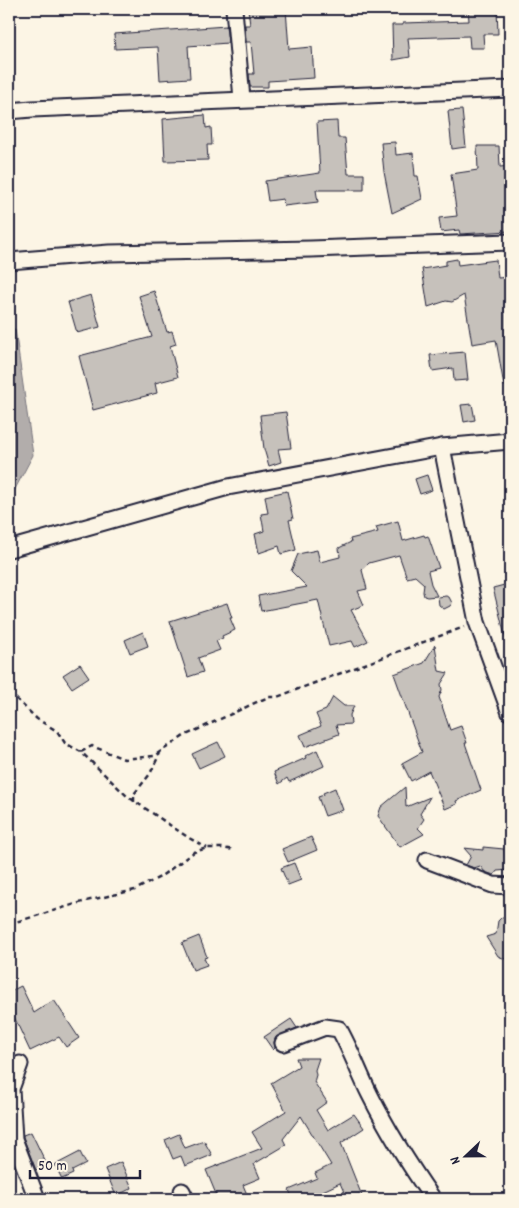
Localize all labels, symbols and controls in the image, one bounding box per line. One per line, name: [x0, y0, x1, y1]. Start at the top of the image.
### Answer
north arrow: [442, 1130, 492, 1180]
scale bar: [30, 1148, 140, 1180]
text: N: [445, 1153, 466, 1167]
text: 50 m: [38, 1156, 67, 1178]

